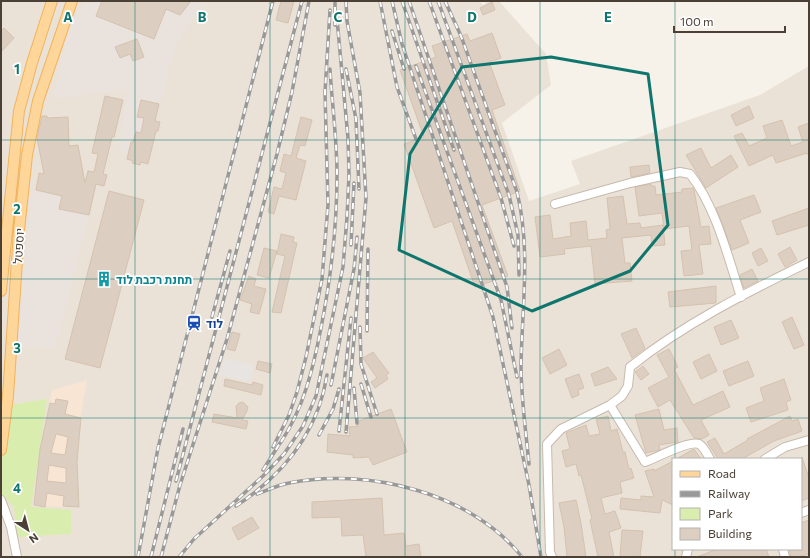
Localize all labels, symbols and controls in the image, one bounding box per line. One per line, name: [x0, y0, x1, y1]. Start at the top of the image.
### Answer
scale bar: [674, 8, 785, 34]
text: A: [63, 9, 73, 25]
text: B: [198, 9, 207, 25]
text: C: [334, 9, 343, 25]
text: D: [467, 9, 477, 25]
text: E: [604, 9, 612, 25]
text: 100 m: [680, 14, 714, 28]
text: 1: [14, 61, 20, 77]
text: 2: [13, 201, 21, 217]
street label: יוספטל: [10, 228, 26, 264]
building icon: תחנת רכבת לוד: [95, 270, 113, 288]
place label: תחנת רכבת לוד: [116, 272, 192, 286]
station icon: לוד: [185, 314, 203, 332]
place label: לוד: [206, 316, 224, 330]
text: 3: [13, 340, 21, 356]
legend: [672, 458, 802, 550]
text: Road: [708, 466, 736, 480]
text: 4: [13, 480, 21, 496]
text: Railway: [708, 486, 750, 500]
text: Park: [708, 506, 734, 520]
north arrow: [8, 510, 48, 550]
text: Building: [708, 526, 752, 540]
text: N: [27, 531, 41, 546]

